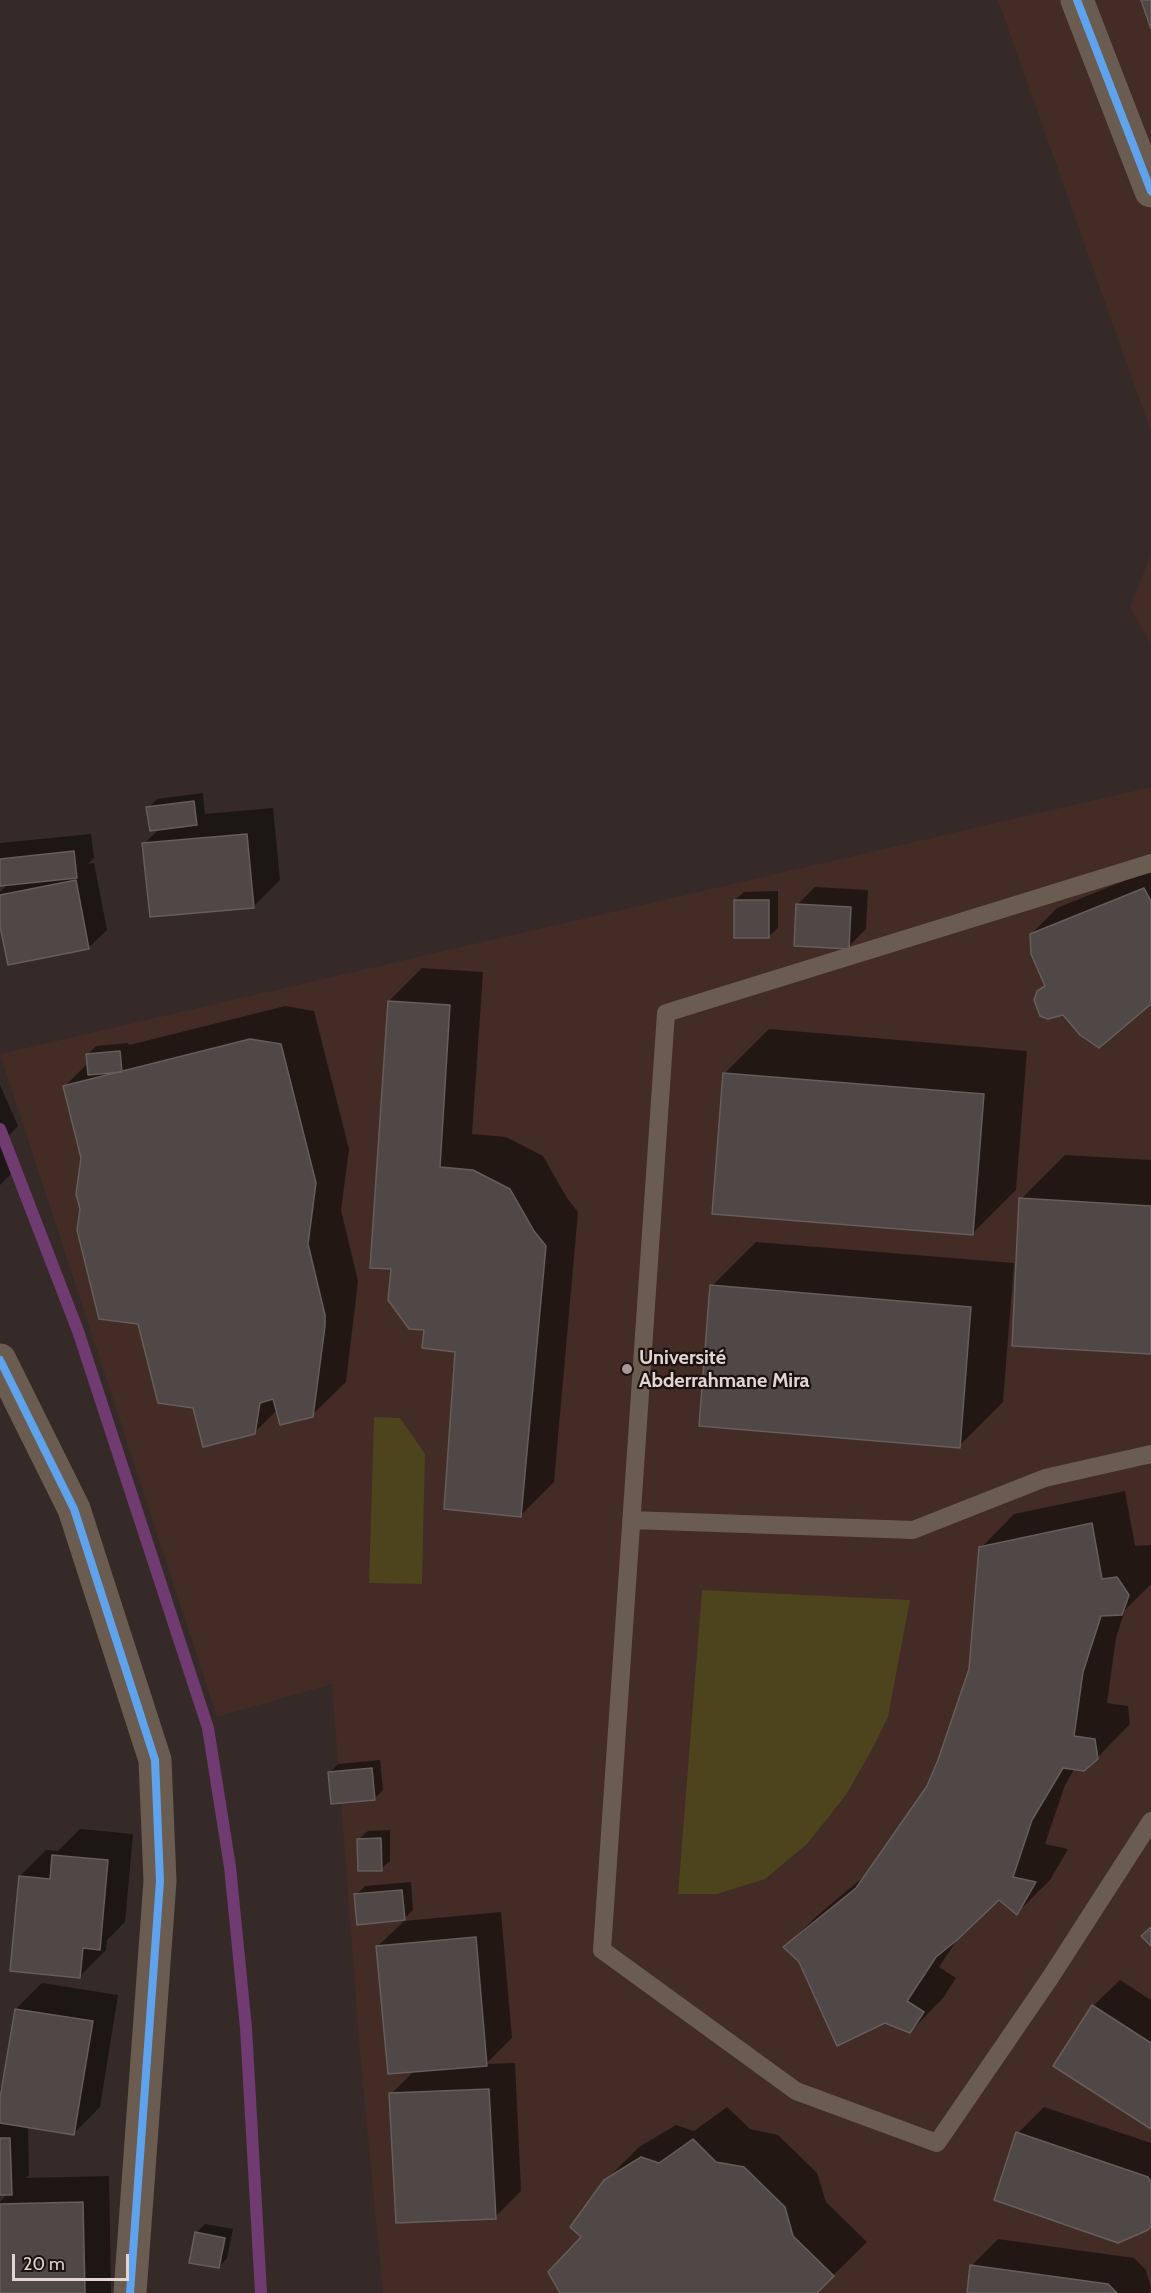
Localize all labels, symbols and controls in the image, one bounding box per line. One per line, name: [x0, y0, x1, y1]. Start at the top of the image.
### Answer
place label: Université Abderrahmane Mira: [639, 1346, 810, 1393]
marker: Université Abderrahmane Mira: [620, 1362, 634, 1376]
scale bar: [15, 2242, 132, 2280]
text: 20 m: [23, 2253, 65, 2275]

